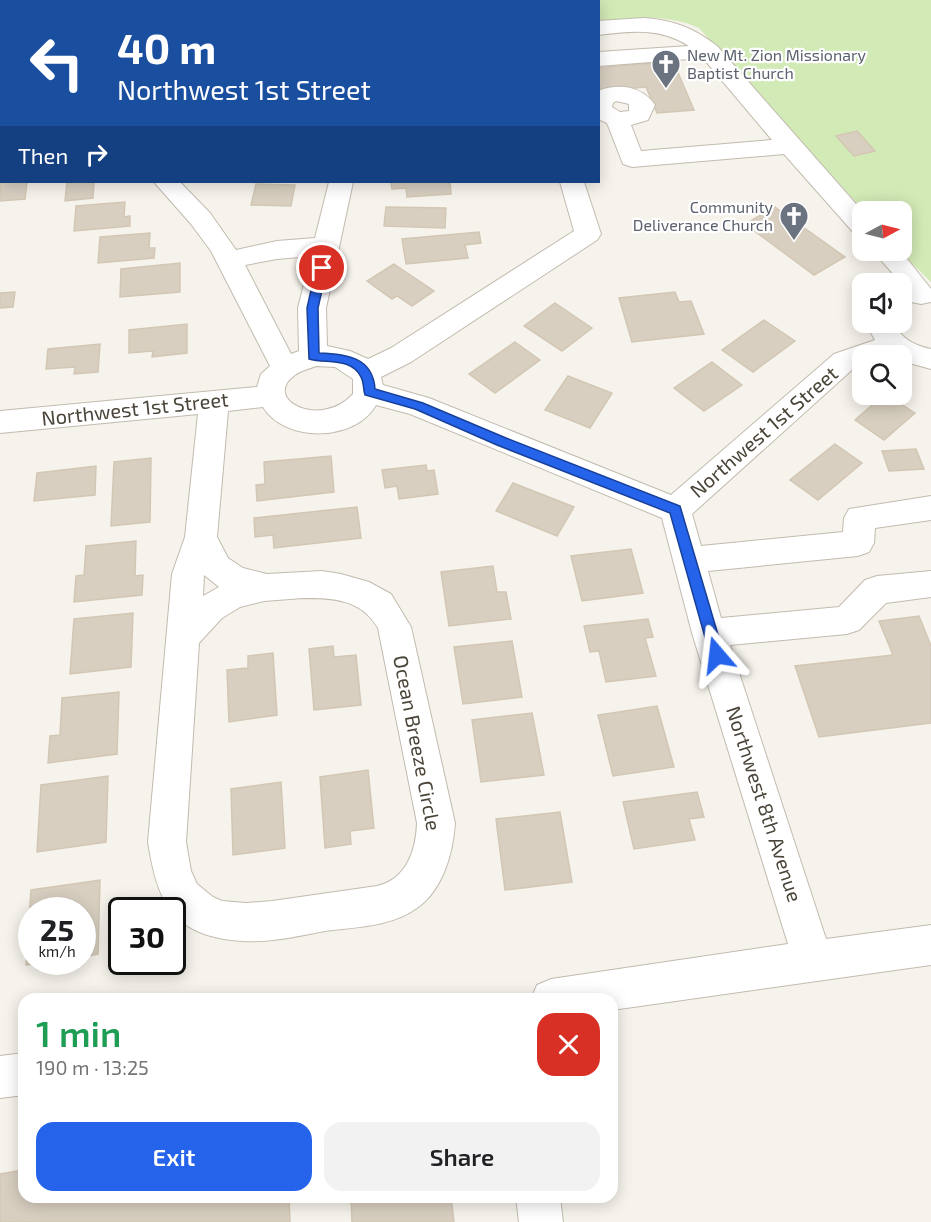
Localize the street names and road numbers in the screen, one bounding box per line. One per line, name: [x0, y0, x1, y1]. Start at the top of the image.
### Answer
street label: Northwest 1st Street: [685, 360, 842, 502]
street label: Northwest 1st Street: [40, 386, 230, 430]
street label: Ocean Breeze Circle: [389, 653, 447, 833]
street label: Northwest 8th Avenue: [722, 703, 808, 905]

